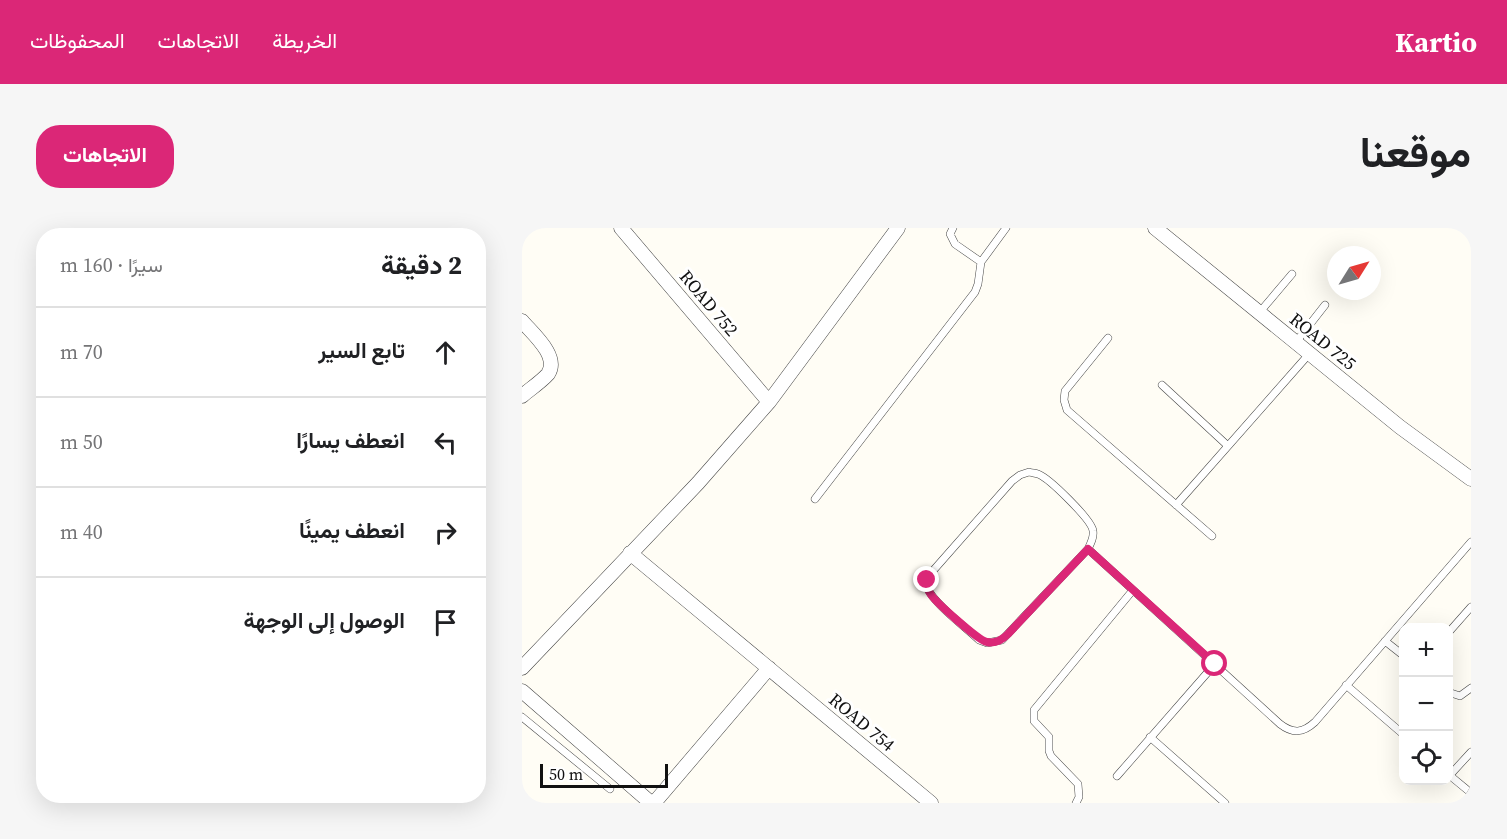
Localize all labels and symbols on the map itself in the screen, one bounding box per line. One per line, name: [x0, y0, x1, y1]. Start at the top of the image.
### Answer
north arrow: [1327, 246, 1381, 300]
street label: ROAD 752: [674, 265, 744, 341]
street label: ROAD 725: [1284, 306, 1362, 376]
route end: [913, 566, 939, 592]
route start: [1201, 650, 1227, 676]
street label: ROAD 754: [824, 687, 900, 757]
scale bar: [540, 761, 668, 788]

